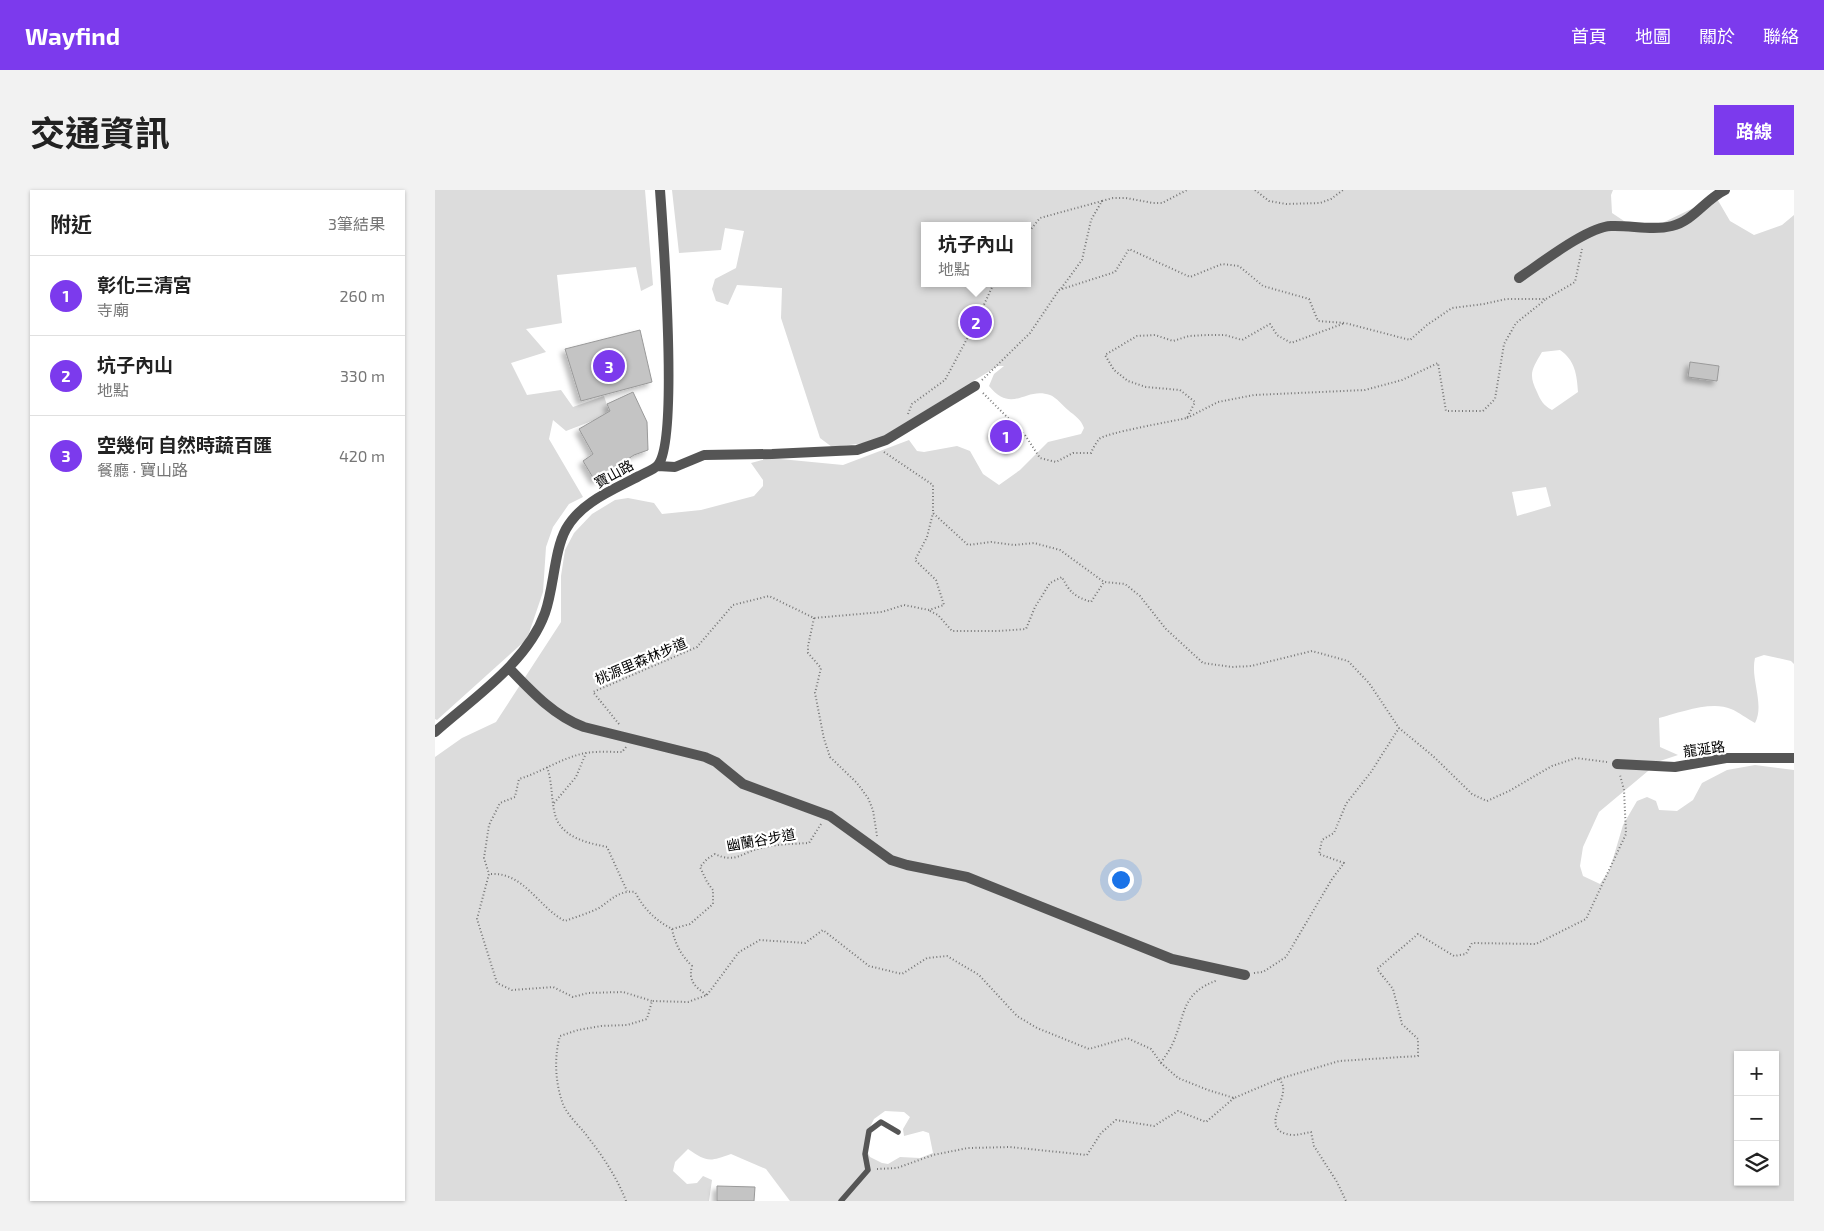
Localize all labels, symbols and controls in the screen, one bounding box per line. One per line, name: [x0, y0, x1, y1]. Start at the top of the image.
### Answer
text: Wayfind: [25, 21, 120, 50]
text: 首頁: [1571, 25, 1607, 47]
text: 地圖: [1635, 25, 1671, 47]
text: 關於: [1699, 25, 1735, 47]
text: 聯絡: [1763, 25, 1799, 47]
button: 路線: [1714, 105, 1794, 155]
text: 交通資訊: [30, 111, 170, 153]
text: 附近: [50, 211, 92, 236]
text: 3筆結果: [328, 214, 385, 233]
popup: [921, 222, 1031, 287]
text: 坑子內山: [938, 232, 1014, 255]
text: 地點: [938, 259, 970, 278]
text: 彰化三清宮: [97, 273, 192, 296]
text: 1: [63, 286, 69, 305]
text: 260 m: [340, 286, 385, 305]
text: 寺廟: [97, 300, 129, 319]
pin: 2: [960, 303, 992, 341]
pin: 3: [593, 347, 625, 385]
text: 坑子內山: [97, 353, 173, 376]
text: 2: [61, 366, 71, 385]
text: 330 m: [340, 366, 385, 385]
text: 地點: [97, 380, 129, 399]
pin: 1: [990, 417, 1022, 455]
text: 空幾何 自然時蔬百匯: [97, 433, 272, 456]
text: 3: [61, 446, 71, 465]
text: 420 m: [339, 446, 385, 465]
street label: 寶山路: [591, 456, 636, 491]
text: 餐廳 · 寶山路: [97, 460, 188, 479]
street label: 桃源里森林步道: [592, 634, 689, 688]
street label: 龍涎路: [1682, 737, 1726, 760]
street label: 幽蘭谷步道: [725, 825, 797, 854]
your location: [1108, 867, 1134, 893]
map controls: [1734, 1051, 1779, 1186]
button: +: [1734, 1051, 1779, 1096]
button: −: [1734, 1096, 1779, 1141]
button: layers: [1734, 1141, 1779, 1186]

